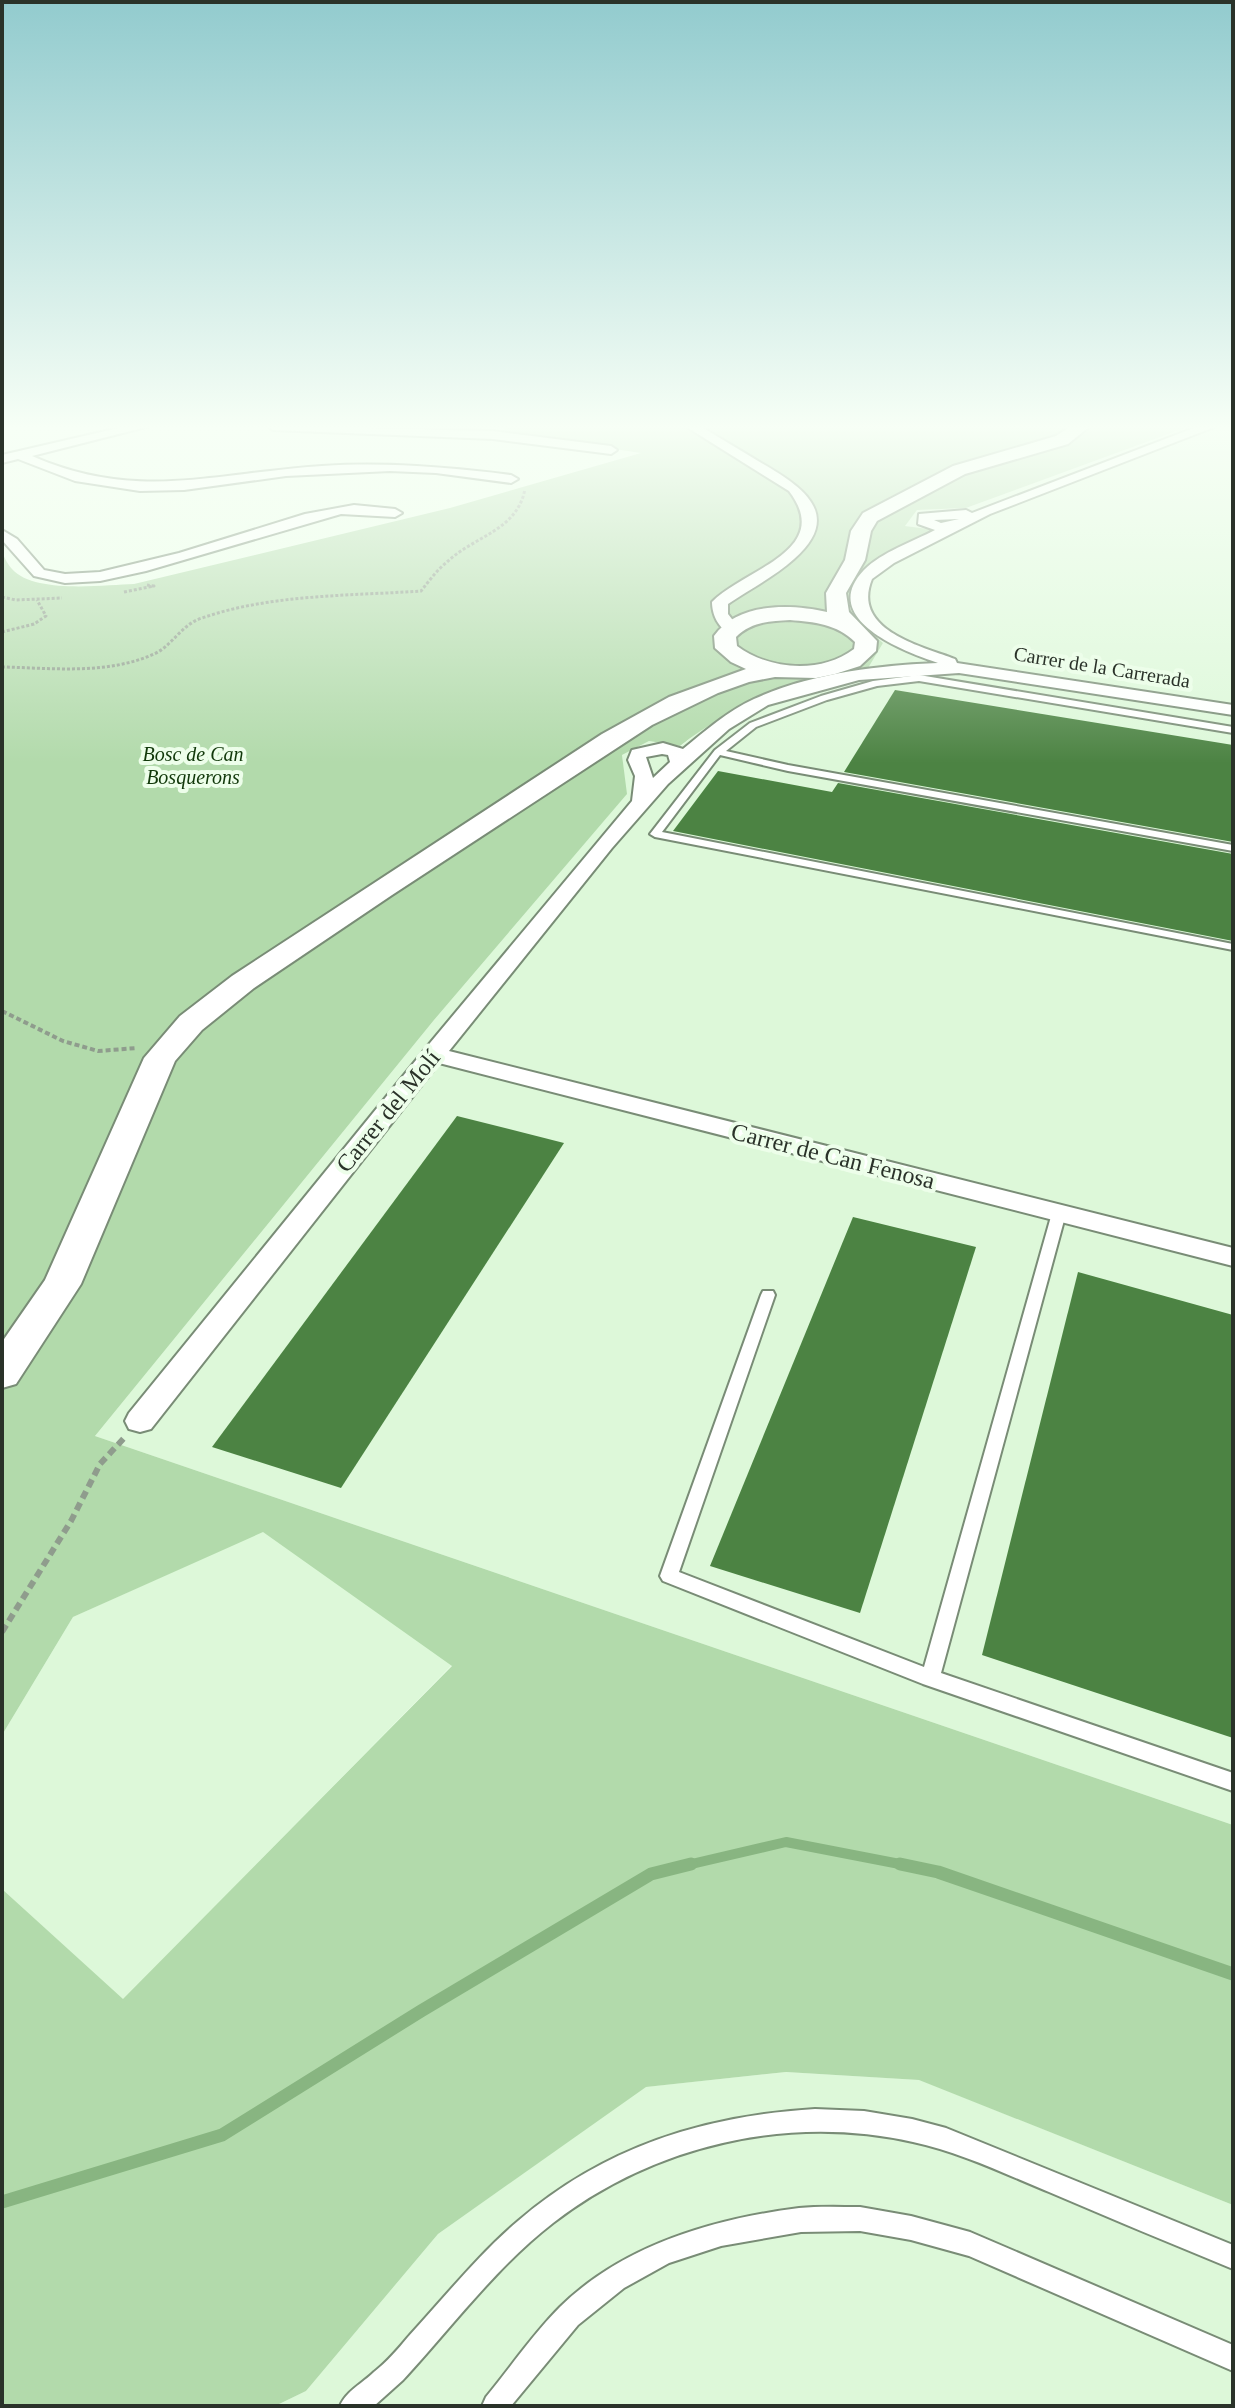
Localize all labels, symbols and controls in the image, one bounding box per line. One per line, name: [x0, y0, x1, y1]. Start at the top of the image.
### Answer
street label: Carrer de la Carrerada: [1012, 642, 1192, 692]
park label: Bosc de Can Bosquerons: [142, 743, 244, 789]
street label: Carrer del Molí: [331, 1045, 445, 1177]
street label: Carrer de Can Fenosa: [729, 1118, 938, 1194]

